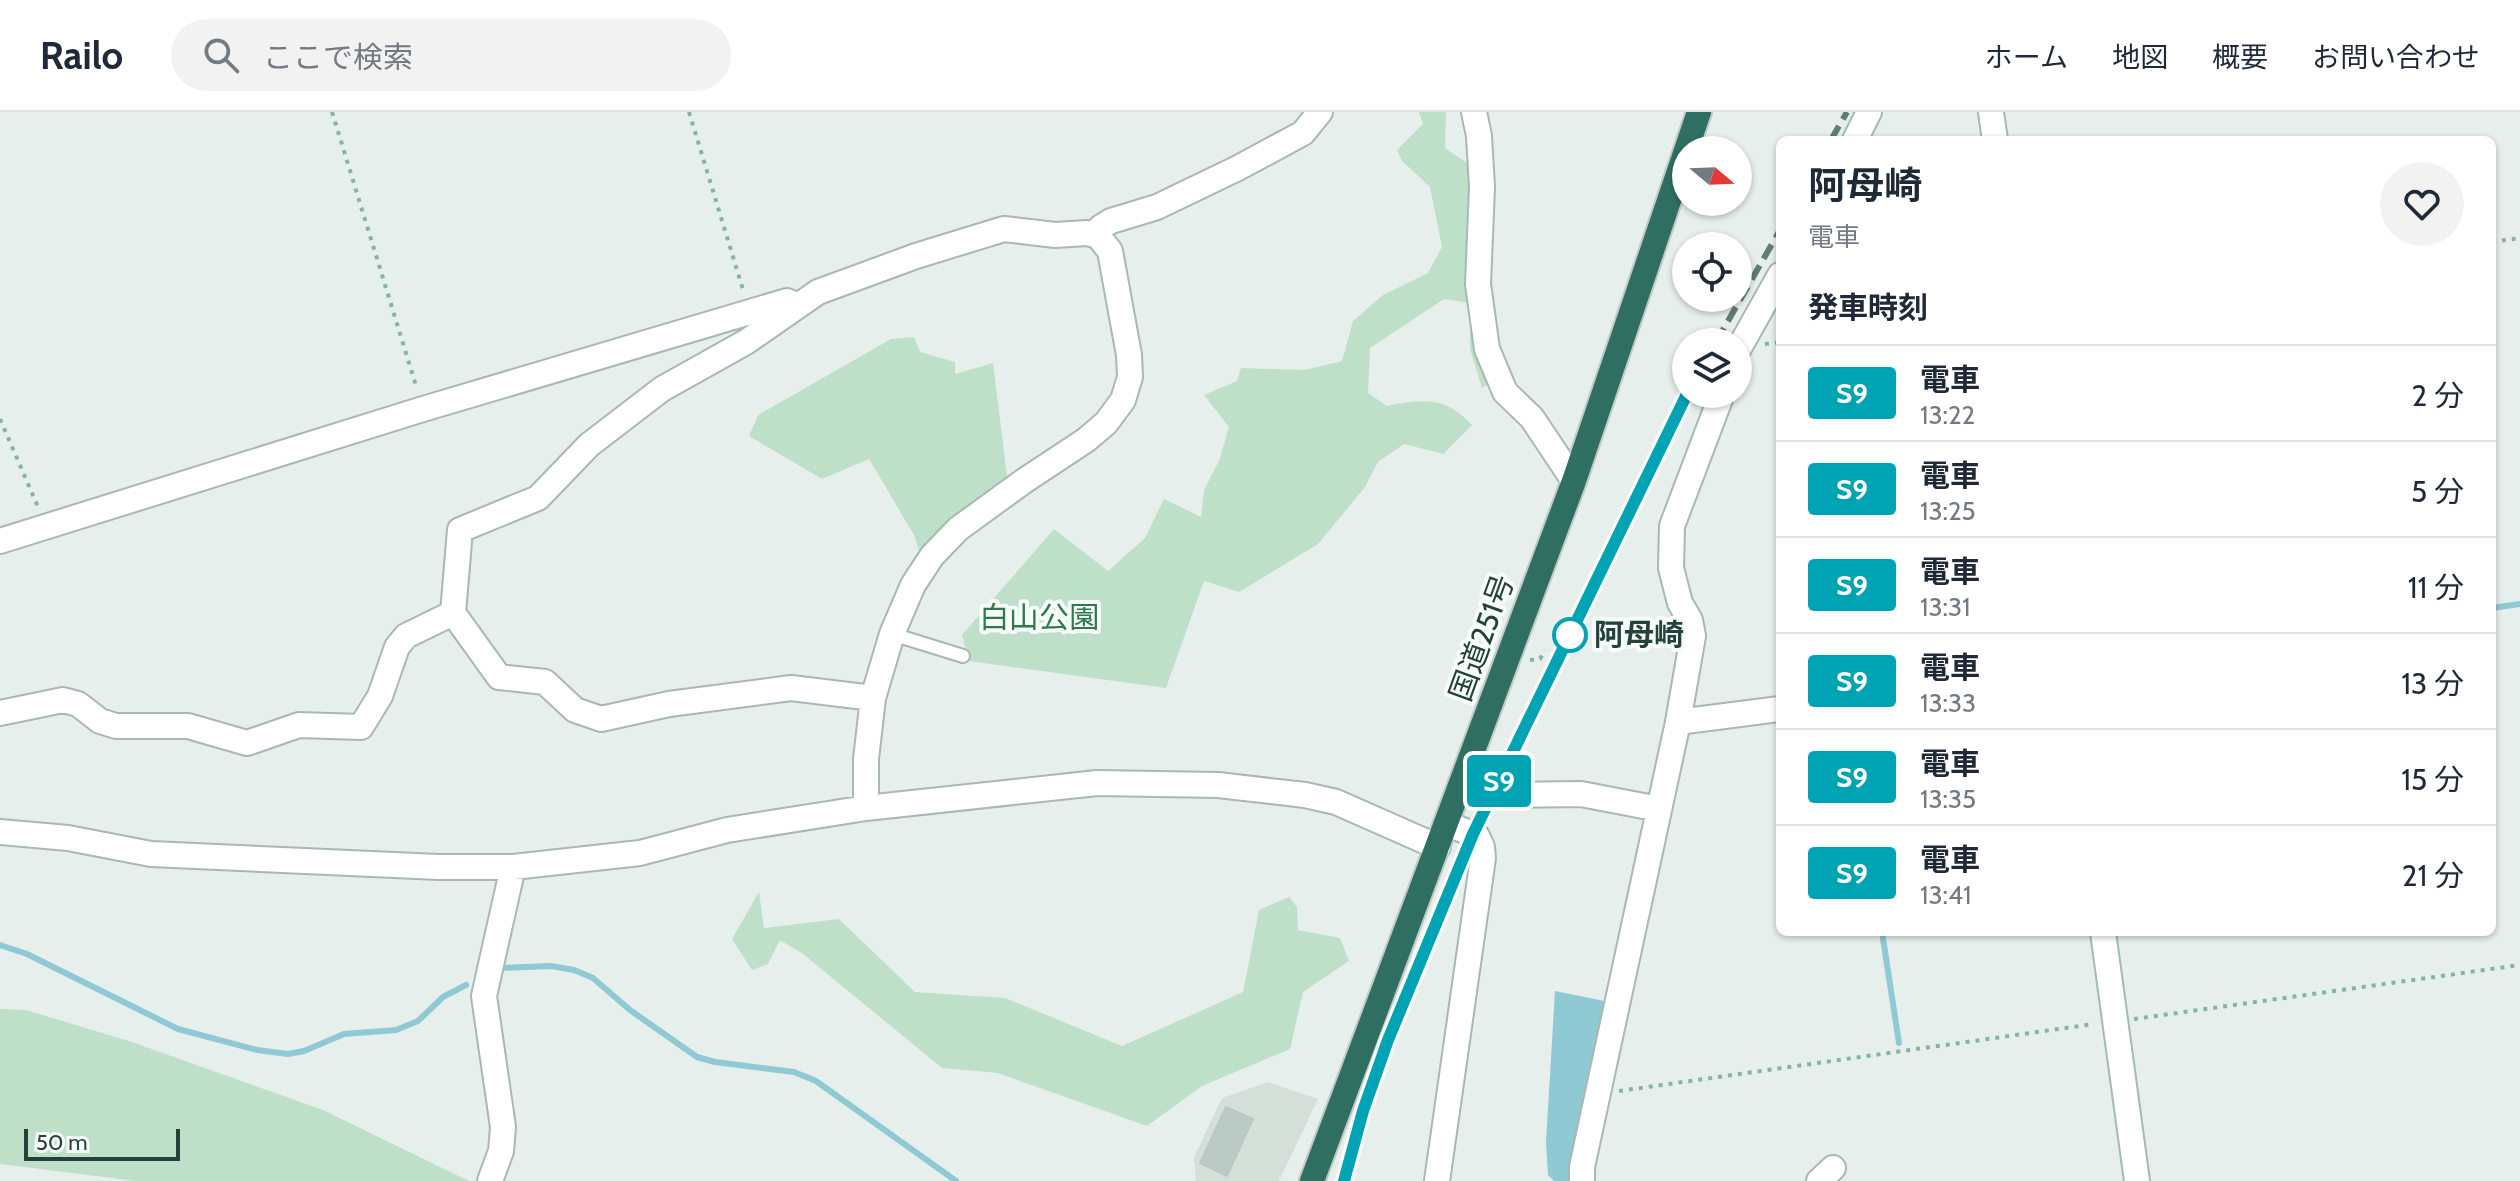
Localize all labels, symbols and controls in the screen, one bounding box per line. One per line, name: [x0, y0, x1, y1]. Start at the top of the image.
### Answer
search box: [171, 19, 731, 91]
text: Railo: [40, 32, 123, 79]
icon: search: [199, 33, 243, 77]
text: ここで検索: [263, 39, 413, 76]
text: ホーム: [1985, 40, 2068, 74]
text: 地図: [2112, 40, 2168, 74]
text: 概要: [2212, 40, 2268, 74]
text: お問い合わせ: [2312, 40, 2480, 74]
north arrow: [1672, 136, 1752, 216]
map controls: [1672, 136, 1752, 408]
text: 阿母崎: [1808, 162, 1922, 209]
button: heart: [2380, 162, 2464, 246]
text: 電車: [1808, 221, 1860, 253]
button: locate: [1672, 232, 1752, 312]
text: 発車時刻: [1808, 289, 1928, 326]
button: layers: [1672, 328, 1752, 408]
text: 電車: [1920, 361, 1980, 398]
text: S9: [1836, 376, 1868, 410]
text: 2 分: [2412, 377, 2464, 414]
text: 13:22: [1920, 399, 1975, 431]
text: 電車: [1920, 457, 1980, 494]
text: S9: [1836, 472, 1868, 506]
text: 5 分: [2411, 473, 2464, 510]
text: 13:25: [1920, 495, 1976, 527]
text: 電車: [1920, 553, 1980, 590]
text: S9: [1836, 568, 1868, 602]
text: 11 分: [2408, 569, 2464, 606]
street label: 国道251号: [1442, 570, 1521, 706]
text: 13:31: [1920, 591, 1971, 623]
park label: 白山公園: [979, 599, 1099, 636]
place label: 阿母崎: [1594, 616, 1684, 653]
marker: 阿母崎: [1553, 618, 1587, 652]
text: 電車: [1920, 649, 1980, 686]
text: S9: [1836, 664, 1868, 698]
text: 13 分: [2401, 665, 2464, 702]
text: 13:33: [1920, 687, 1976, 719]
text: 電車: [1920, 745, 1980, 782]
line badge: S9: [1463, 755, 1535, 807]
text: S9: [1836, 760, 1868, 794]
text: 15 分: [2401, 761, 2464, 798]
text: S9: [1483, 764, 1515, 798]
text: 13:35: [1920, 783, 1976, 815]
text: 電車: [1920, 841, 1980, 878]
text: S9: [1836, 856, 1868, 890]
text: 21 分: [2402, 857, 2464, 894]
text: 13:41: [1920, 879, 1971, 911]
scale bar: [24, 1125, 180, 1161]
text: 50 m: [36, 1129, 88, 1156]

